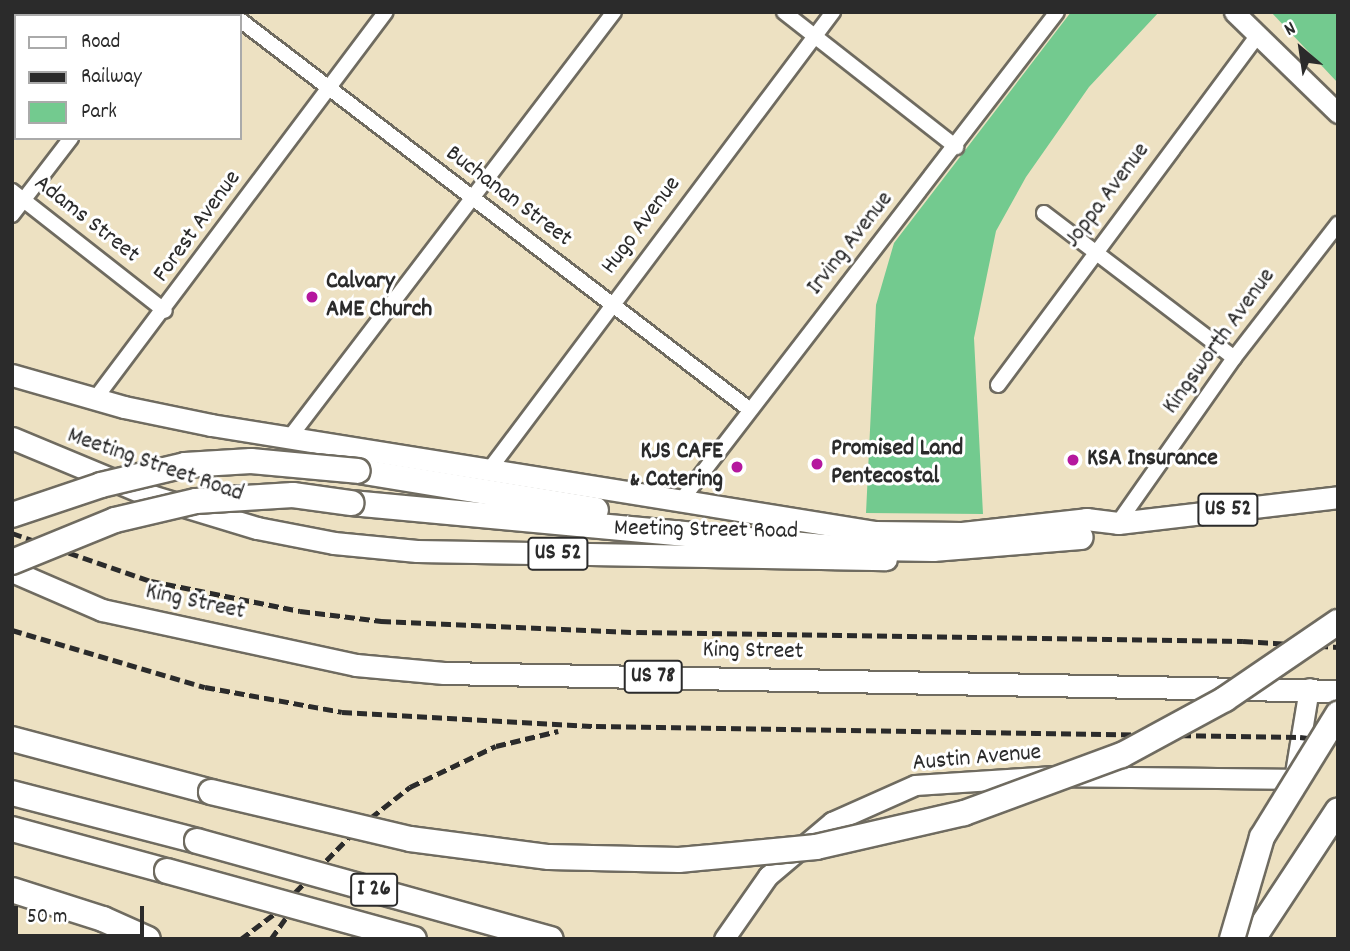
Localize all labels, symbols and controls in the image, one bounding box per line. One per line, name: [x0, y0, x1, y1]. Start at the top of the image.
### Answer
legend: [14, 14, 242, 140]
north arrow: [1266, 14, 1336, 84]
text: N: [1280, 16, 1301, 44]
text: Road: [81, 28, 120, 58]
text: Railway: [81, 63, 142, 93]
text: Park: [81, 98, 117, 128]
street label: Joppa Avenue: [1059, 138, 1157, 254]
street label: Buchanan Street: [439, 140, 577, 254]
street label: Forest Avenue: [148, 166, 248, 288]
street label: Adams Street: [27, 170, 145, 270]
street label: Hugo Avenue: [596, 171, 688, 281]
street label: Irving Avenue: [802, 186, 900, 302]
street label: Kingsworth Avenue: [1157, 263, 1283, 421]
place label: Calvary AME Church: [326, 269, 432, 325]
marker: Calvary AME Church: [304, 289, 320, 305]
street label: Meeting Street Road: [63, 422, 247, 510]
place label: Promised Land Pentecostal: [831, 436, 963, 492]
place label: KJS CAFE & Catering: [630, 439, 723, 495]
place label: KSA Insurance: [1087, 446, 1218, 474]
marker: KSA Insurance: [1065, 452, 1081, 468]
marker: Promised Land Pentecostal: [809, 456, 825, 472]
marker: KJS CAFE & Catering: [729, 459, 745, 475]
road number: US 52: [1196, 490, 1260, 530]
street label: Meeting Street Road: [614, 515, 798, 547]
road number: US 52: [526, 534, 590, 574]
street label: King Street: [143, 578, 247, 628]
street label: King Street: [702, 637, 804, 667]
road number: US 78: [623, 657, 683, 696]
street label: Austin Avenue: [911, 739, 1043, 779]
road number: I 26: [350, 870, 398, 909]
scale bar: [18, 892, 147, 936]
text: 50 m: [27, 903, 67, 933]

